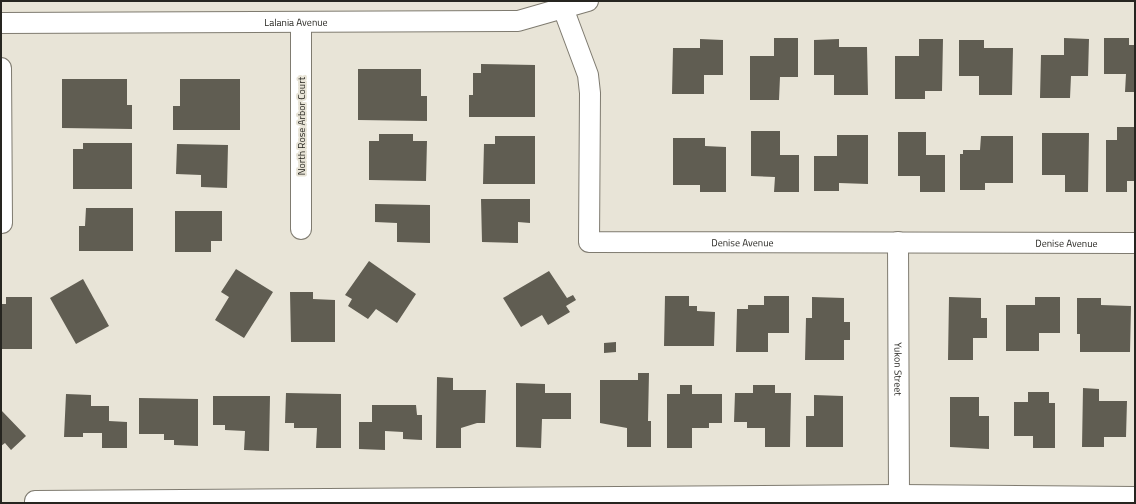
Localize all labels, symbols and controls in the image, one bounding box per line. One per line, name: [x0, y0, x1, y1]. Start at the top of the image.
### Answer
street label: Lalania Avenue: [264, 14, 328, 29]
street label: North Rose Arbor Court: [294, 76, 309, 175]
street label: Denise Avenue: [711, 235, 774, 250]
street label: Denise Avenue: [1035, 235, 1098, 250]
street label: Yukon Street: [891, 342, 906, 396]

